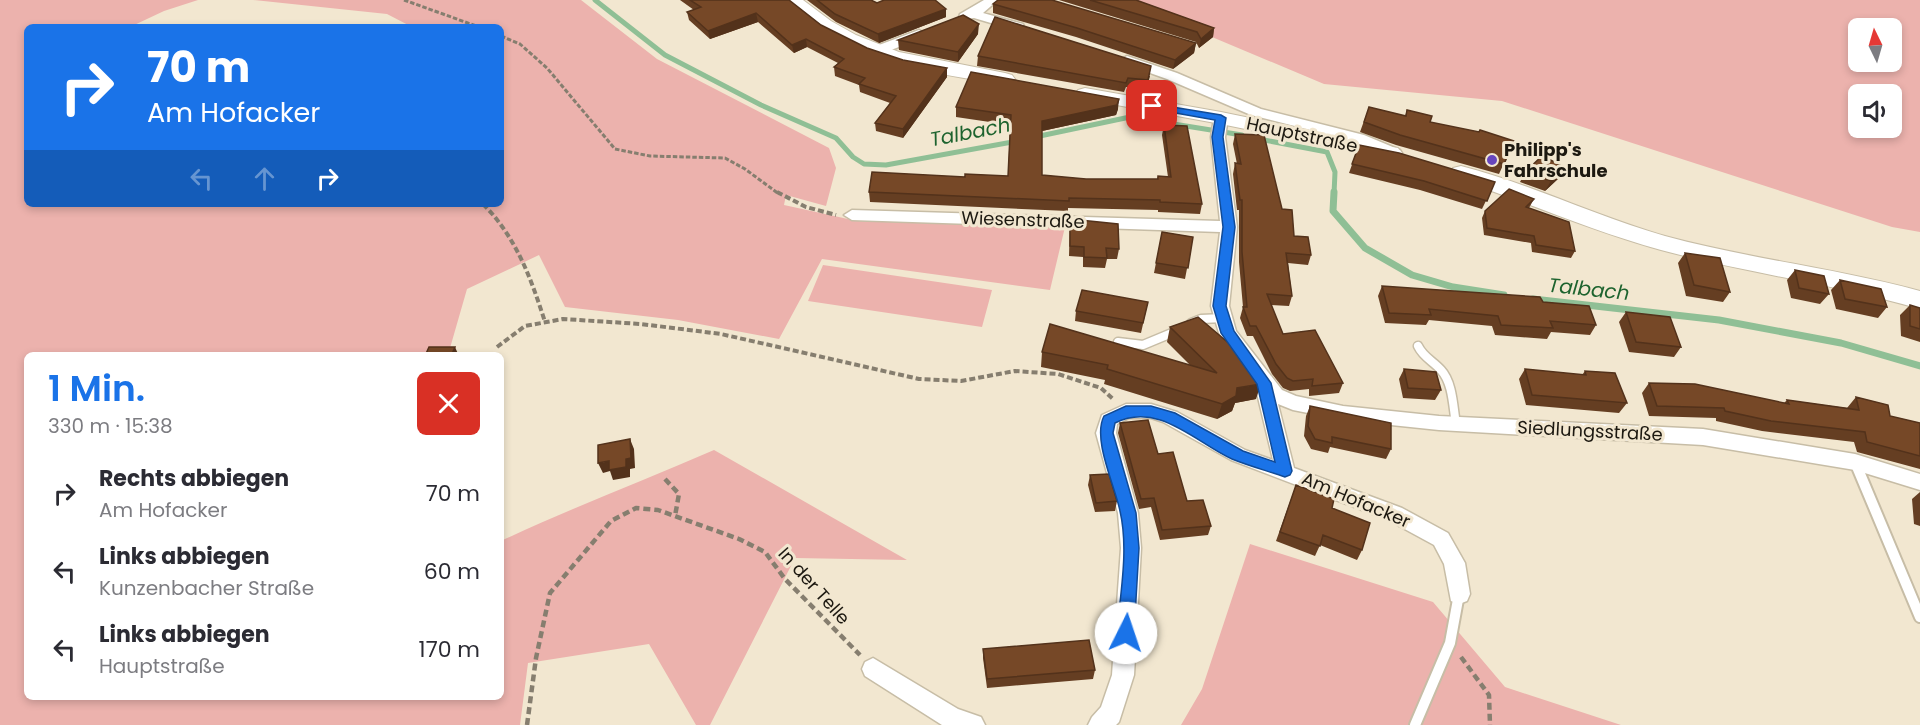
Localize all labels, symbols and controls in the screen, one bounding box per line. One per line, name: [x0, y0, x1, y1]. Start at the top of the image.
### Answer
north arrow: [1848, 18, 1902, 72]
map controls: [1848, 18, 1902, 138]
text: 70 m: [147, 38, 250, 97]
icon: right: [48, 48, 126, 126]
pin: [1126, 80, 1177, 131]
button: sound: [1848, 84, 1902, 138]
icon: arrive: [1135, 89, 1168, 122]
text: Am Hofacker: [147, 94, 320, 131]
water label: Talbach: [927, 111, 1013, 153]
street label: Hauptstraße: [1244, 111, 1360, 158]
place label: Philipp's Fahrschule: [1504, 137, 1608, 183]
marker: Philipp's Fahrschule: [1485, 153, 1499, 167]
icon: left: [185, 162, 218, 195]
icon: ahead: [248, 162, 281, 195]
icon: right: [311, 162, 344, 195]
street label: Wiesenstraße: [961, 205, 1085, 234]
water label: Talbach: [1547, 271, 1631, 307]
text: 1 Min.: [48, 363, 145, 414]
button: close: [417, 372, 480, 435]
text: 330 m · 15:38: [48, 412, 173, 440]
street label: Siedlungsstraße: [1517, 414, 1663, 447]
text: Rechts abbiegen: [99, 463, 289, 494]
street label: Am Hofacker: [1298, 465, 1415, 534]
icon: right: [48, 477, 81, 510]
text: 70 m: [426, 478, 480, 509]
text: Am Hofacker: [99, 496, 227, 524]
text: Links abbiegen: [99, 541, 270, 572]
street label: In der Telle: [773, 541, 856, 630]
icon: left: [48, 555, 81, 588]
text: 60 m: [424, 556, 480, 587]
text: Kunzenbacher Straße: [99, 574, 314, 602]
position arrow: [1094, 601, 1158, 665]
text: Links abbiegen: [99, 619, 270, 650]
icon: left: [48, 633, 81, 666]
text: 170 m: [419, 634, 480, 665]
text: Hauptstraße: [99, 652, 225, 680]

